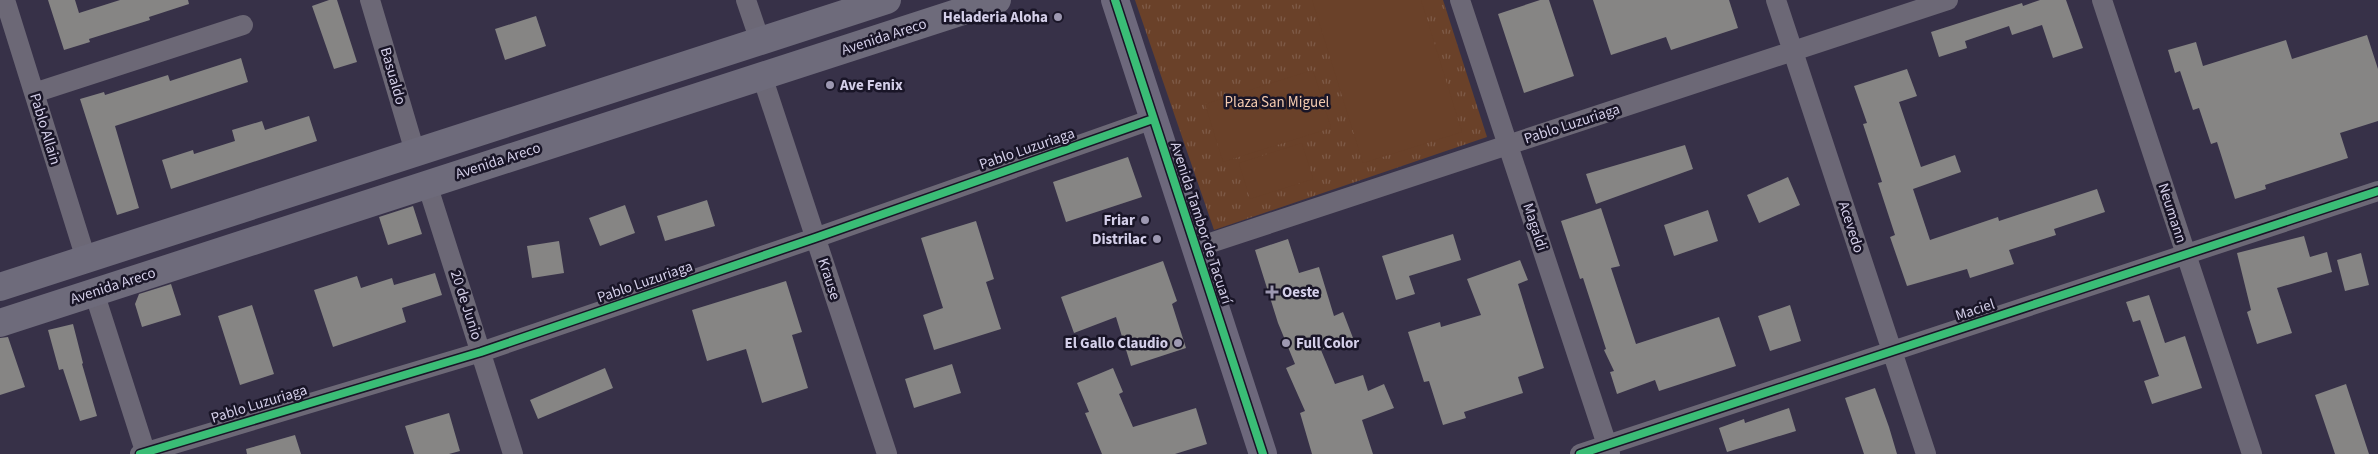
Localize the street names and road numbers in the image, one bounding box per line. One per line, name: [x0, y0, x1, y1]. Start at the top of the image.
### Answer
street label: Avenida Areco: [839, 13, 929, 61]
street label: Basualdo: [375, 45, 411, 107]
street label: Pablo Allain: [24, 91, 66, 167]
street label: Pablo Luzuriaga: [1521, 99, 1623, 149]
street label: Pablo Luzuriaga: [976, 123, 1078, 175]
street label: Avenida Areco: [453, 137, 543, 185]
street label: Avenida Tambor de Tacuarí: [1165, 139, 1238, 308]
street label: Neumann: [2152, 180, 2192, 246]
street label: Acevedo: [1833, 199, 1869, 255]
street label: Magaldi: [1517, 200, 1553, 254]
street label: Krause: [812, 255, 846, 303]
street label: Pablo Luzuriaga: [594, 256, 696, 308]
street label: Avenida Areco: [68, 262, 158, 310]
street label: 20 de Junio: [445, 267, 487, 343]
street label: Maciel: [1953, 294, 1998, 326]
street label: Pablo Luzuriaga: [208, 379, 310, 429]

